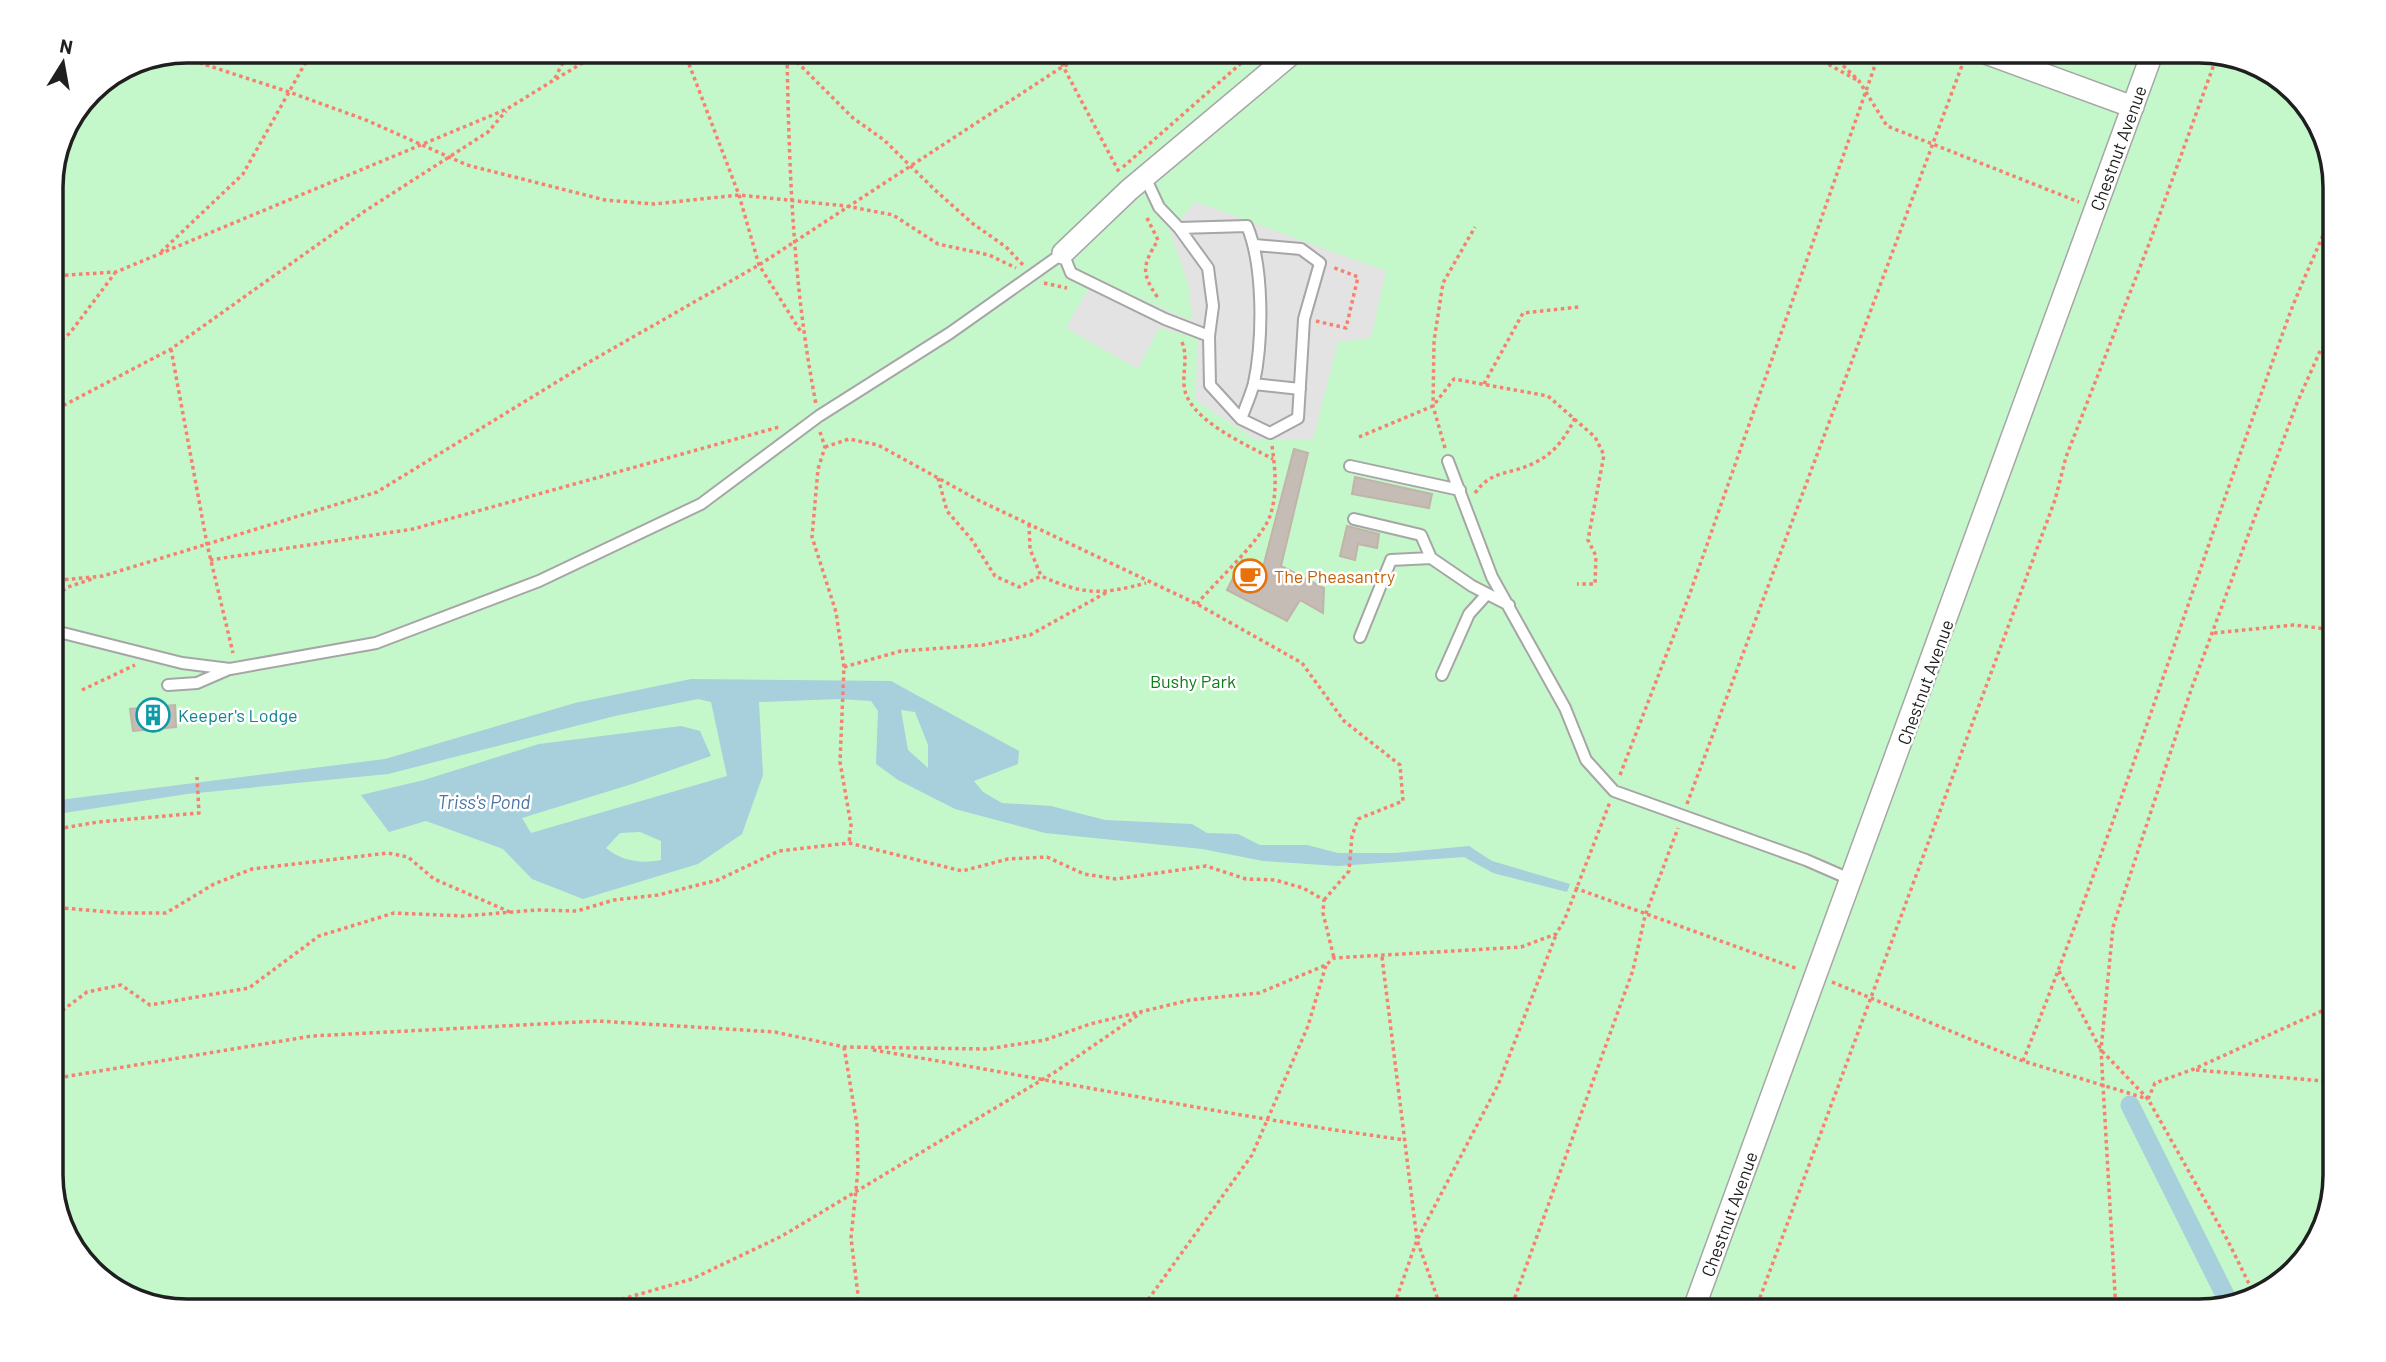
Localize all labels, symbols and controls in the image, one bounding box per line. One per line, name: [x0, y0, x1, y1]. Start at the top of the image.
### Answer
north arrow: [28, 28, 98, 98]
text: N: [58, 33, 75, 58]
street label: Chestnut Avenue: [2085, 82, 2151, 214]
cafe icon: The Pheasantry: [1231, 557, 1269, 595]
place label: The Pheasantry: [1274, 565, 1395, 587]
street label: Chestnut Avenue: [1892, 616, 1958, 748]
park label: Bushy Park: [1150, 670, 1236, 692]
building icon: Keeper's Lodge: [134, 696, 172, 734]
place label: Keeper's Lodge: [178, 704, 298, 726]
water label: Triss's Pond: [438, 790, 530, 813]
street label: Chestnut Avenue: [1696, 1148, 1762, 1280]

